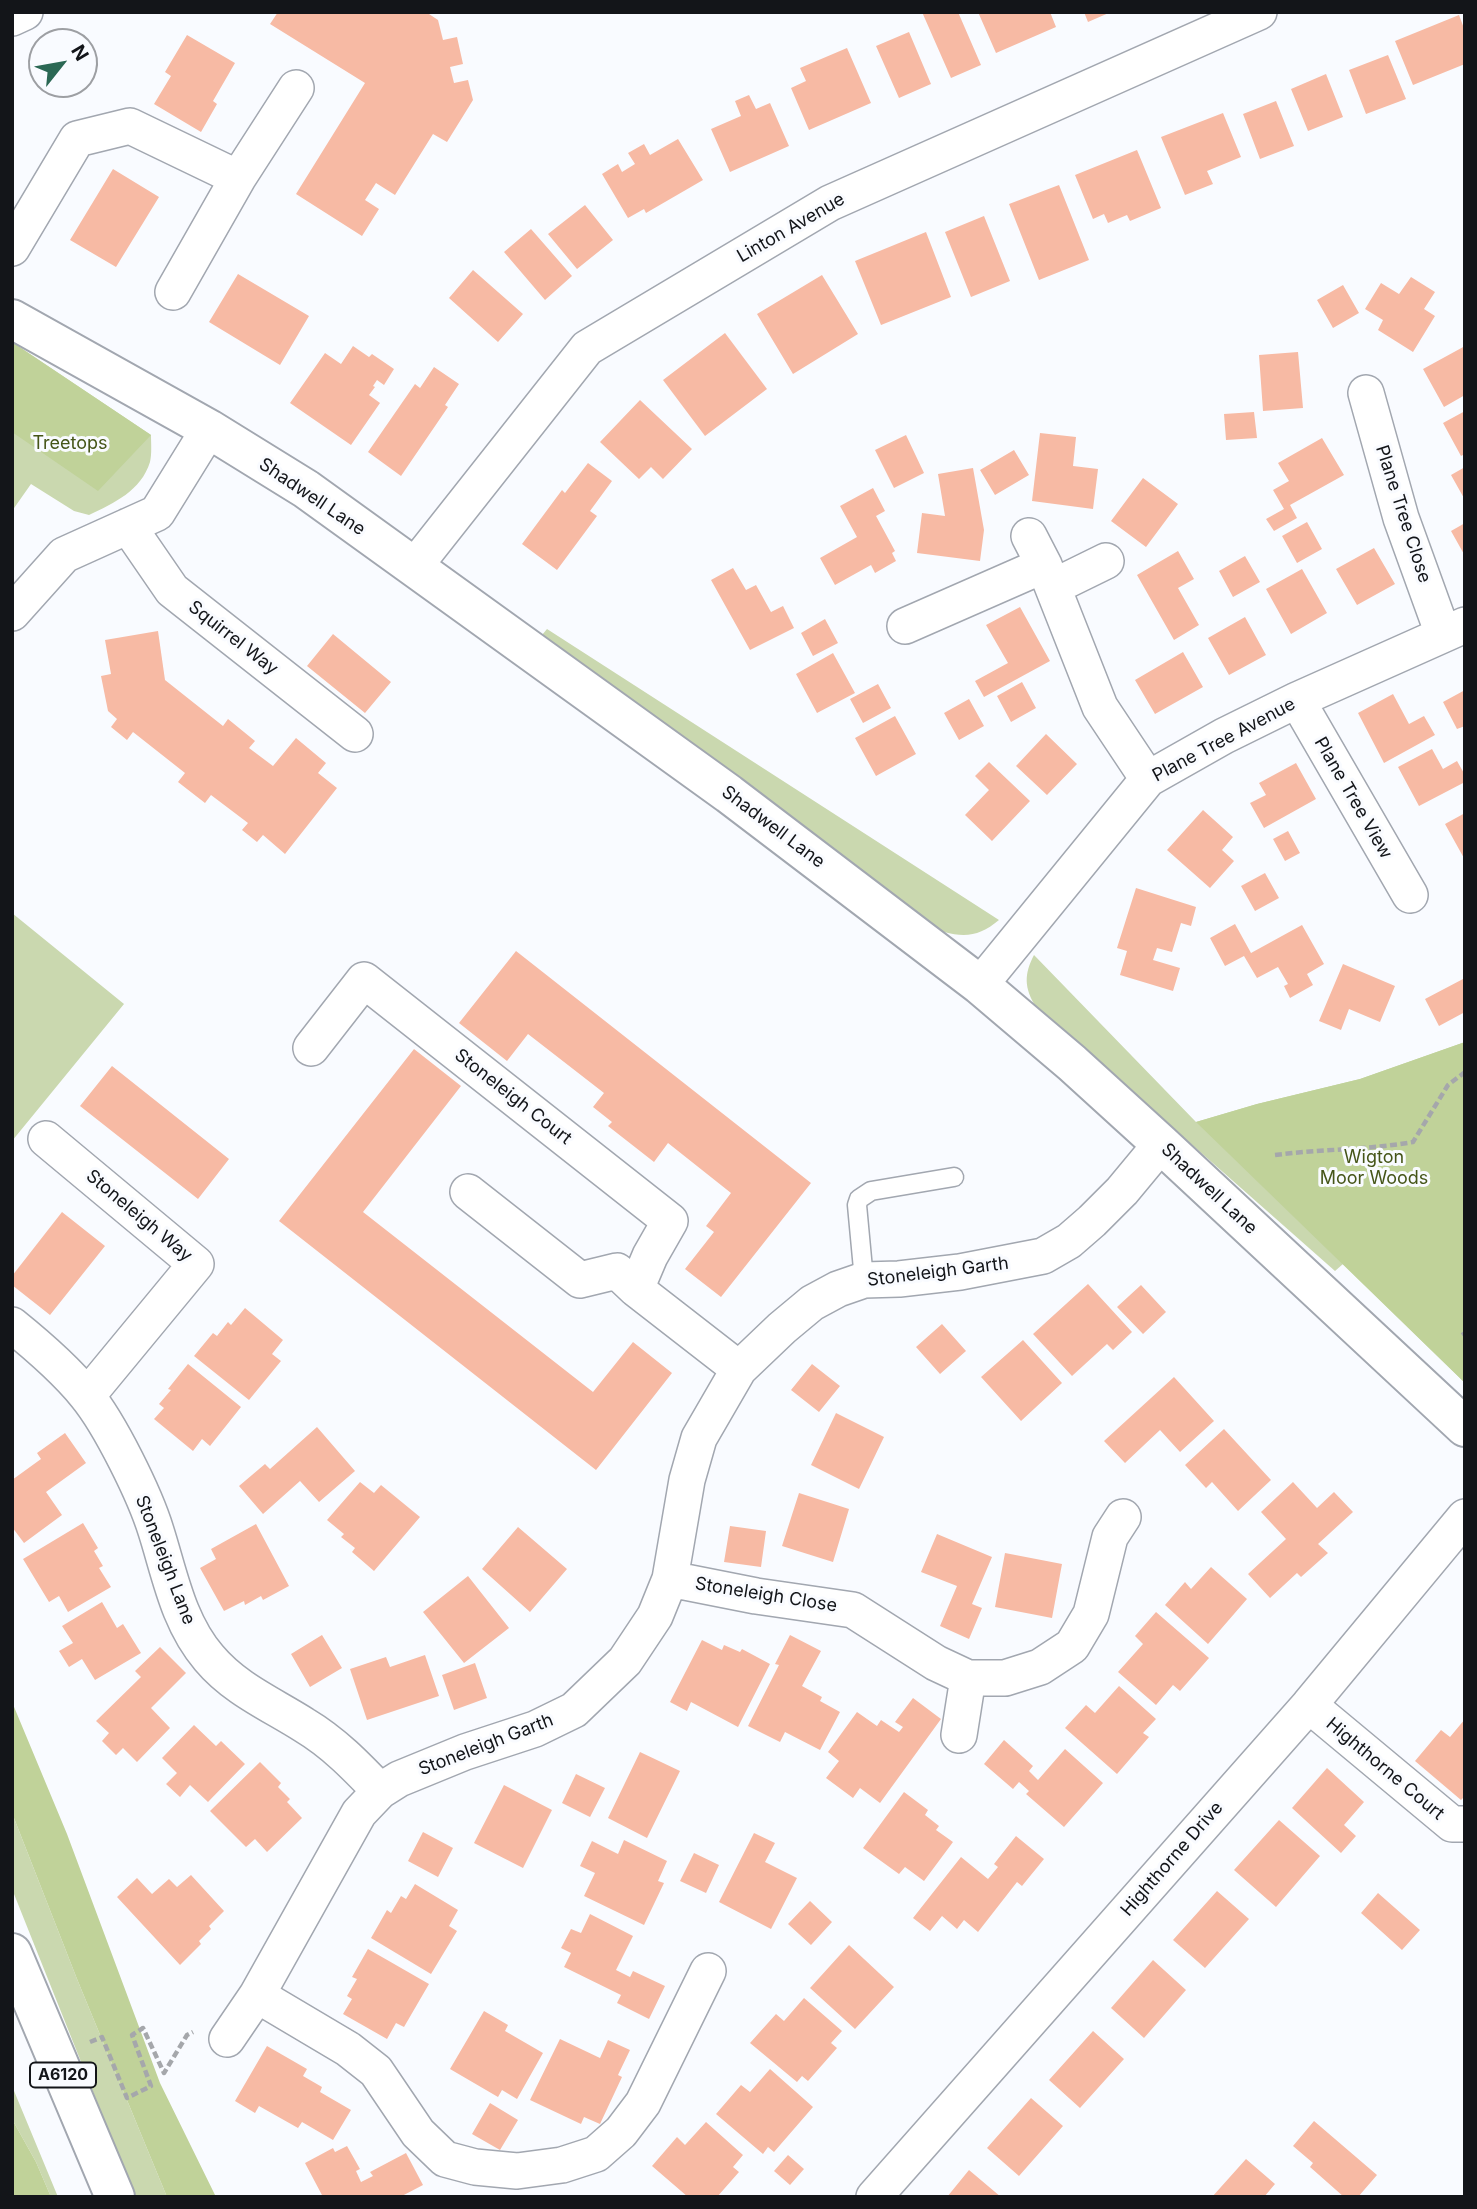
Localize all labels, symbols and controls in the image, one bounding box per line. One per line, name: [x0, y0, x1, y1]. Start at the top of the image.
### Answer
north arrow: [28, 28, 98, 98]
text: N: [66, 41, 93, 65]
street label: Linton Avenue: [733, 188, 849, 268]
park label: Treetops: [32, 433, 108, 455]
street label: Plane Tree Close: [1371, 442, 1435, 586]
street label: Shadwell Lane: [255, 454, 369, 540]
street label: Squirrel Way: [184, 596, 282, 680]
street label: Plane Tree Avenue: [1149, 693, 1299, 787]
street label: Plane Tree View: [1309, 733, 1397, 863]
street label: Shadwell Lane: [717, 781, 829, 873]
street label: Stoneleigh Court: [450, 1045, 576, 1149]
street label: Shadwell Lane: [1157, 1139, 1261, 1239]
park label: Wigton Moor Woods: [1320, 1147, 1428, 1190]
street label: Stoneleigh Way: [82, 1165, 196, 1267]
street label: Stoneleigh Garth: [866, 1253, 1010, 1291]
street label: Stoneleigh Lane: [130, 1492, 200, 1628]
street label: Stoneleigh Close: [693, 1573, 839, 1617]
street label: Stoneleigh Garth: [416, 1709, 556, 1781]
street label: Highthorne Court: [1322, 1713, 1448, 1825]
street label: Highthorne Drive: [1116, 1797, 1228, 1921]
road number: A6120: [30, 2062, 96, 2088]

